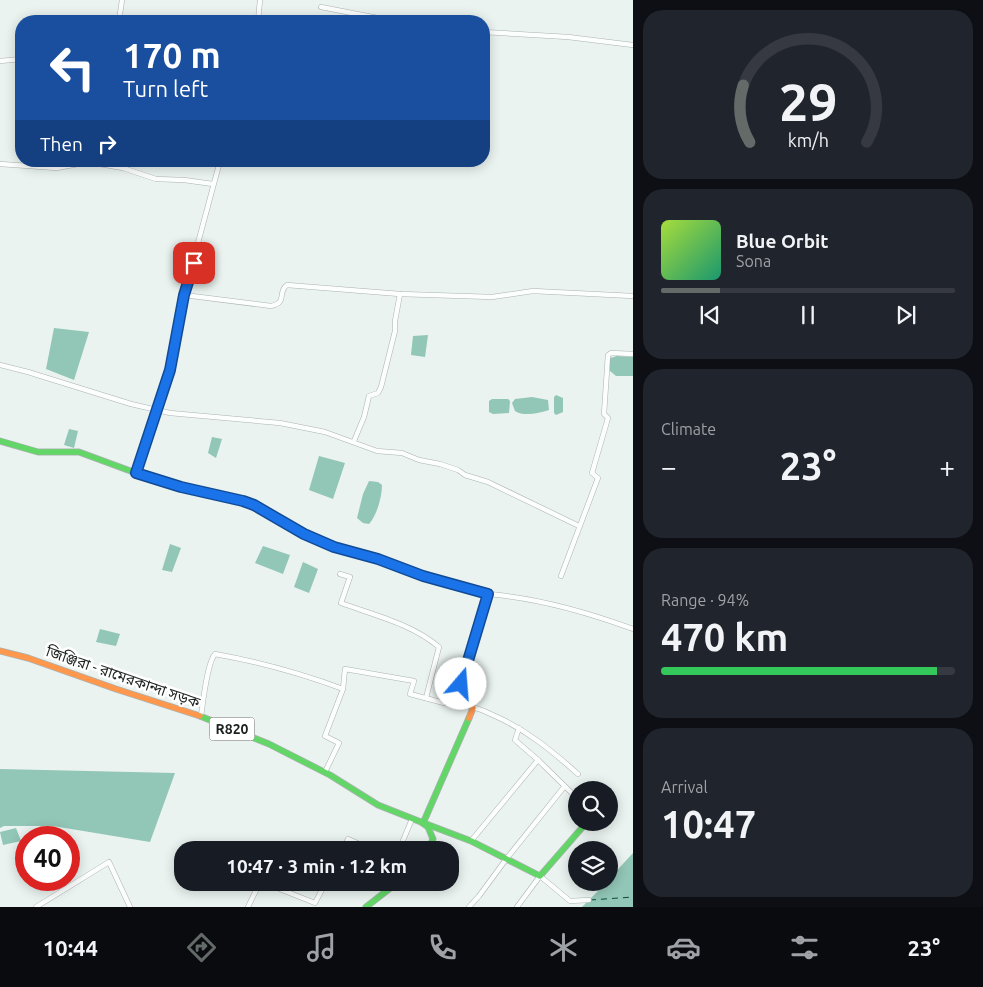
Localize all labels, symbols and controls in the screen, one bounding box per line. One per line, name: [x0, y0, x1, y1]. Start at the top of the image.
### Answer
icon: left: [40, 35, 105, 100]
text: 170 m: [123, 35, 221, 75]
text: 29: [779, 73, 837, 131]
text: Turn left: [123, 76, 208, 101]
icon: right: [93, 130, 121, 158]
text: km/h: [787, 130, 829, 150]
text: Then: [40, 133, 83, 155]
text: Blue Orbit: [736, 230, 829, 252]
pin: [173, 242, 215, 284]
icon: arrive: [180, 249, 208, 277]
text: Sona: [736, 252, 771, 270]
icon: previous: [696, 301, 724, 329]
icon: pause: [794, 301, 822, 329]
icon: next: [892, 301, 920, 329]
text: Climate: [661, 420, 716, 438]
text: 23°: [780, 445, 836, 487]
text: −: [661, 451, 677, 482]
text: +: [939, 451, 955, 482]
text: Range · 94%: [661, 591, 749, 609]
text: 470 km: [661, 616, 788, 658]
street label: জিঞ্জিরা - রামেরকান্দা সড়ক: [43, 642, 203, 711]
position arrow: [434, 657, 486, 709]
road number: R820: [210, 718, 254, 741]
text: Arrival: [661, 778, 708, 796]
map controls: [568, 781, 618, 891]
button: search: [568, 781, 618, 831]
text: 10:47: [661, 803, 756, 845]
speed limit sign: 40: [15, 826, 80, 891]
button: layers: [568, 841, 618, 891]
text: 10:47 · 3 min · 1.2 km: [226, 855, 407, 877]
icon: directions: [184, 930, 219, 965]
icon: music: [304, 930, 339, 965]
icon: phone: [425, 930, 460, 965]
icon: climate: [546, 930, 581, 965]
icon: car: [666, 930, 701, 965]
icon: filters: [787, 930, 822, 965]
text: 10:44: [43, 935, 98, 960]
text: 23°: [907, 935, 940, 960]

